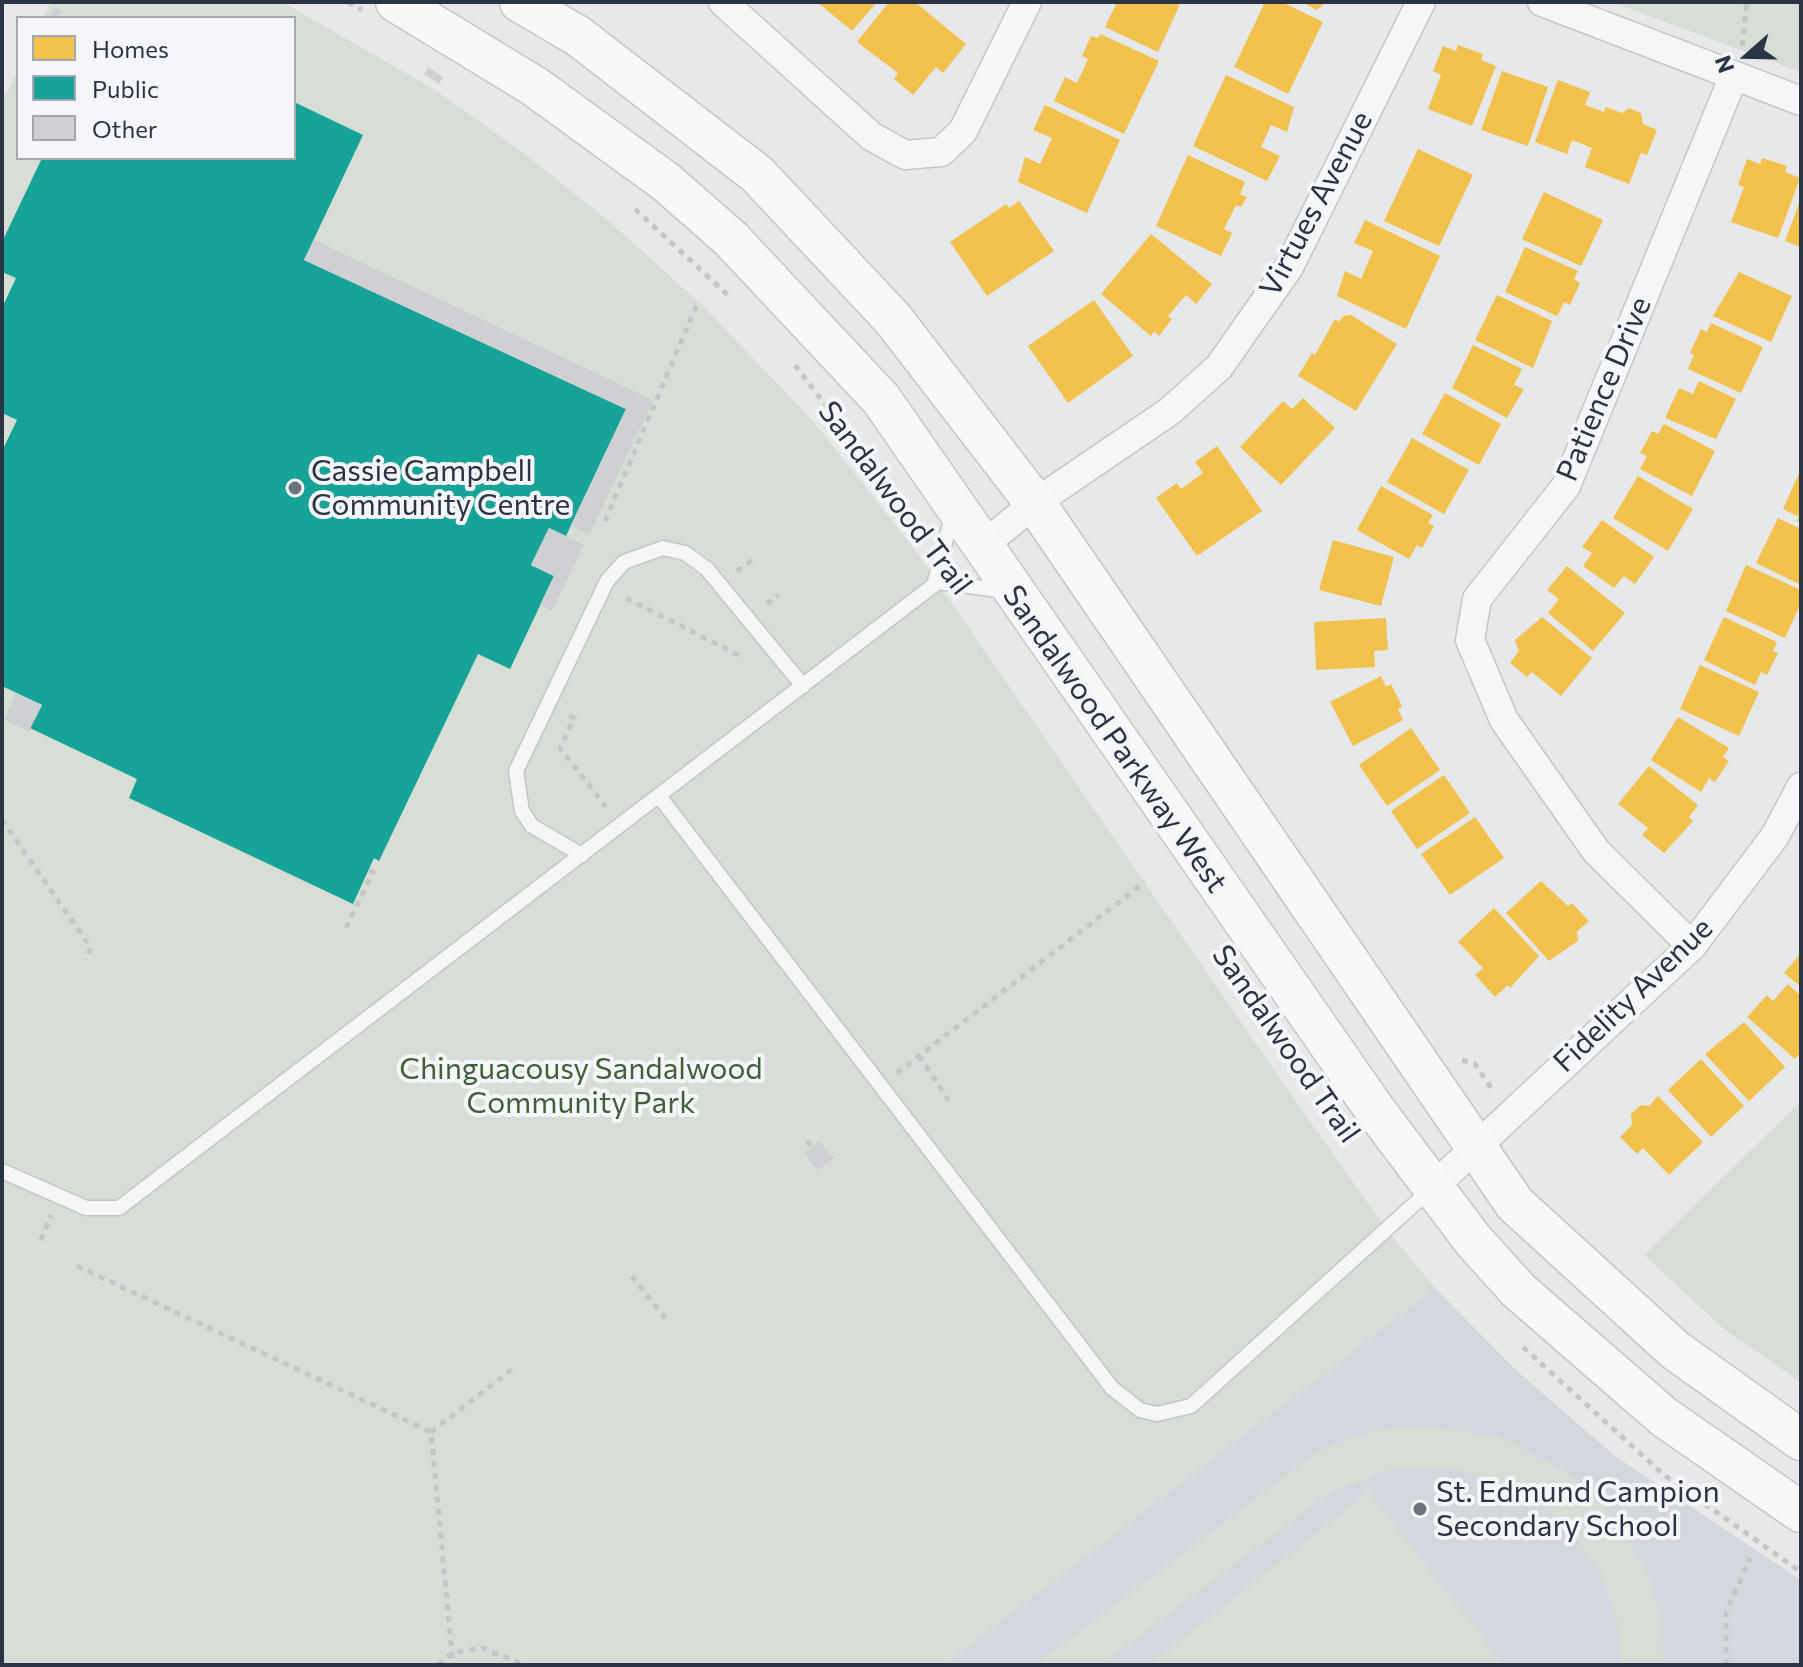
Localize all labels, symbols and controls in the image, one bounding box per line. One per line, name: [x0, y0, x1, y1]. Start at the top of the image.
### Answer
legend: [16, 16, 296, 160]
north arrow: [1707, 16, 1787, 96]
text: Homes: [92, 34, 169, 63]
text: N: [1708, 52, 1739, 77]
text: Public: [92, 74, 159, 103]
street label: Virtues Avenue: [1252, 105, 1380, 303]
text: Other: [92, 114, 157, 143]
street label: Patience Drive: [1549, 292, 1659, 486]
street label: Sandalwood Trail: [811, 394, 979, 602]
place label: Cassie Campbell Community Centre: [311, 453, 570, 524]
marker: Cassie Campbell Community Centre: [286, 479, 304, 497]
street label: Sandalwood Parkway West: [995, 578, 1235, 900]
street label: Fidelity Avenue: [1546, 910, 1720, 1080]
street label: Sandalwood Trail: [1204, 938, 1368, 1150]
park label: Chinguacousy Sandalwood Community Park: [399, 1051, 763, 1122]
place label: St. Edmund Campion Secondary School: [1436, 1474, 1720, 1544]
marker: St. Edmund Campion Secondary School: [1411, 1500, 1429, 1518]

